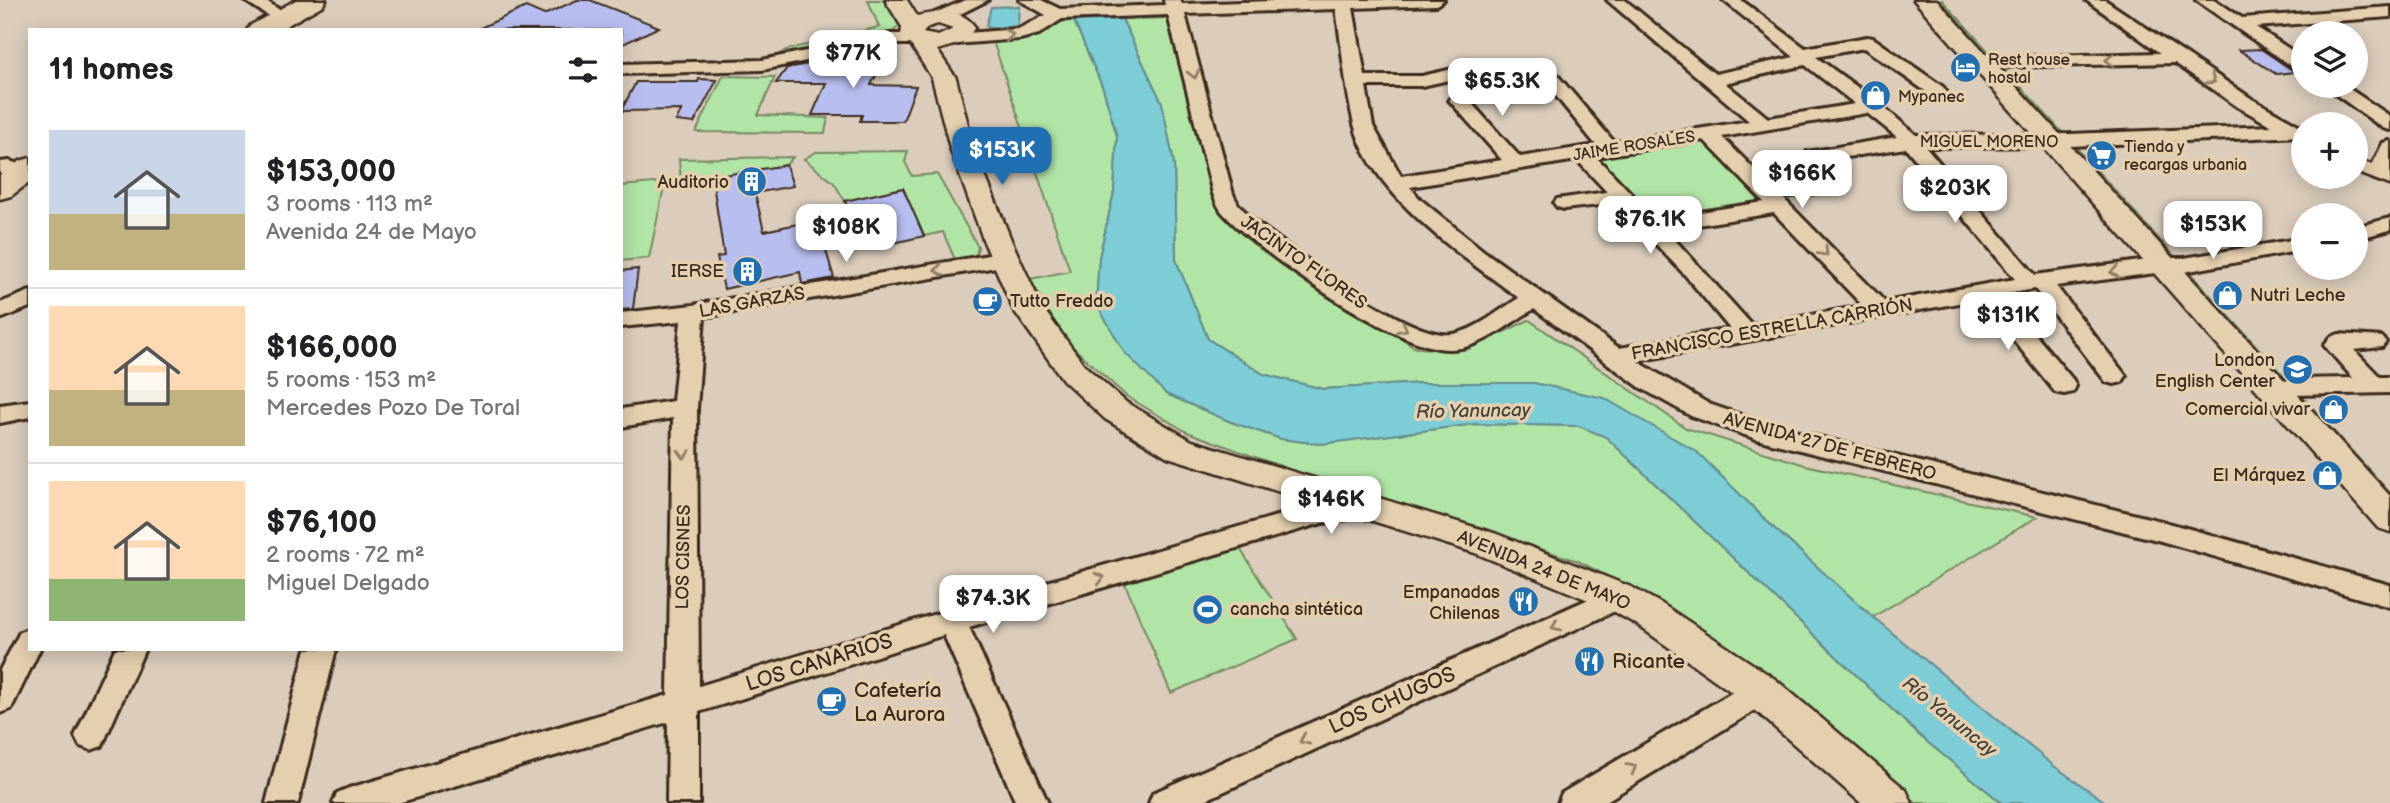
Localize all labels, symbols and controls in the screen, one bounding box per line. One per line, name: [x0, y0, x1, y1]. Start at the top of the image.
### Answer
map controls: [2291, 21, 2368, 280]
button: layers: [2291, 21, 2368, 98]
one-way arrow: [1003, 28, 1015, 43]
pin: $77K: [812, 31, 894, 90]
text: $77K: [825, 39, 881, 67]
icon: filters: [564, 51, 602, 89]
hotel icon: Rest house hostal: [1948, 51, 1982, 85]
place label: Rest house hostal: [1988, 51, 2071, 88]
text: 11 homes: [49, 52, 173, 88]
one-way arrow: [2104, 52, 2115, 68]
pin: $65.3K: [1445, 58, 1559, 118]
text: $65.3K: [1464, 67, 1540, 95]
one-way arrow: [1186, 68, 1200, 80]
one-way arrow: [2203, 72, 2216, 84]
shop icon: Mypanec: [1858, 79, 1892, 113]
place label: Mypanec: [1898, 88, 1964, 107]
button: +: [2291, 112, 2368, 189]
street label: JAIME ROSALES: [1572, 127, 1697, 166]
pin: $153K: [953, 128, 1051, 187]
street label: MIGUEL MORENO: [1920, 133, 2058, 152]
text: $153K: [968, 136, 1036, 164]
supermarket icon: Tienda y recargas urbania: [2084, 138, 2118, 172]
place label: Tienda y recargas urbania: [2124, 138, 2247, 175]
pin: $166K: [1753, 150, 1851, 210]
text: $153,000: [266, 154, 396, 190]
icon: home: [105, 158, 189, 242]
text: $166K: [1768, 159, 1836, 187]
building icon: Auditorio: [735, 165, 769, 199]
pin: $203K: [1906, 166, 2004, 225]
place label: Auditorio: [657, 172, 729, 193]
text: $203K: [1919, 174, 1991, 202]
text: 3 rooms · 113 m²: [266, 190, 433, 218]
pin: $76.1K: [1593, 196, 1707, 256]
pin: $153K: [2164, 202, 2262, 261]
button: −: [2291, 203, 2368, 280]
pin: $108K: [797, 204, 895, 264]
text: $76.1K: [1614, 205, 1686, 233]
text: $153K: [2179, 210, 2247, 238]
street label: JACINTO FLORES: [1237, 211, 1371, 314]
text: $108K: [812, 213, 880, 241]
text: Avenida 24 de Mayo: [266, 218, 477, 246]
one-way arrow: [1815, 244, 1828, 257]
building icon: IERSE: [730, 254, 764, 288]
place label: IERSE: [671, 261, 724, 282]
one-way arrow: [933, 262, 944, 277]
one-way arrow: [2109, 264, 2120, 279]
shop icon: Nutri Leche: [2210, 278, 2244, 312]
street label: LAS GARZAS: [698, 283, 807, 322]
cafe icon: Tutto Freddo: [970, 284, 1004, 318]
place label: Nutri Leche: [2250, 285, 2346, 306]
place label: Tutto Freddo: [1010, 291, 1113, 312]
street label: FRANCISCO ESTRELLA CARRIÓN: [1629, 292, 1915, 365]
pin: $131K: [1959, 292, 2057, 352]
text: $131K: [1976, 301, 2040, 329]
one-way arrow: [1395, 320, 1408, 333]
text: $166,000: [266, 330, 398, 366]
icon: home: [105, 334, 189, 418]
place label: London English Center: [2155, 350, 2275, 392]
school or university icon: London English Center: [2281, 353, 2315, 387]
text: 5 rooms · 153 m²: [266, 366, 436, 394]
shop icon: Comercial vivar: [2316, 392, 2350, 426]
text: Mercedes Pozo De Toral: [266, 394, 520, 422]
water label: Río Yanuncay: [1416, 399, 1531, 424]
place label: Comercial vivar: [2185, 399, 2310, 420]
street label: AVENIDA 27 DE FEBRERO: [1721, 408, 1938, 485]
one-way arrow: [676, 449, 692, 459]
shop icon: El Márquez: [2311, 458, 2345, 492]
place label: El Márquez: [2213, 465, 2305, 486]
pin: $146K: [1282, 476, 1380, 536]
text: $146K: [1297, 485, 1365, 513]
street label: LOS CISNES: [672, 504, 695, 610]
text: $76,100: [266, 505, 377, 541]
icon: home: [105, 509, 189, 593]
street label: AVENIDA 24 DE MAYO: [1454, 526, 1633, 615]
text: 2 rooms · 72 m²: [266, 541, 425, 569]
text: Miguel Delgado: [266, 569, 430, 597]
one-way arrow: [1094, 571, 1106, 586]
pin: $74.3K: [936, 576, 1050, 635]
place label: Empanadas Chilenas: [1403, 582, 1500, 624]
text: $74.3K: [955, 584, 1031, 612]
restaurant icon: Empanadas Chilenas: [1506, 585, 1540, 619]
sports icon: cancha sintética: [1190, 592, 1224, 626]
place label: cancha sintética: [1230, 599, 1363, 620]
one-way arrow: [1551, 618, 1563, 632]
street label: LOS CANARIOS: [743, 628, 896, 697]
restaurant icon: Ricante: [1572, 644, 1606, 678]
place label: Ricante: [1612, 649, 1685, 674]
street label: LOS CHUGOS: [1325, 661, 1459, 739]
water label: Río Yanuncay: [1897, 672, 2001, 762]
place label: Cafetería La Aurora: [854, 678, 945, 727]
cafe icon: Cafetería La Aurora: [814, 685, 848, 719]
one-way arrow: [1299, 732, 1312, 746]
one-way arrow: [1624, 763, 1637, 776]

